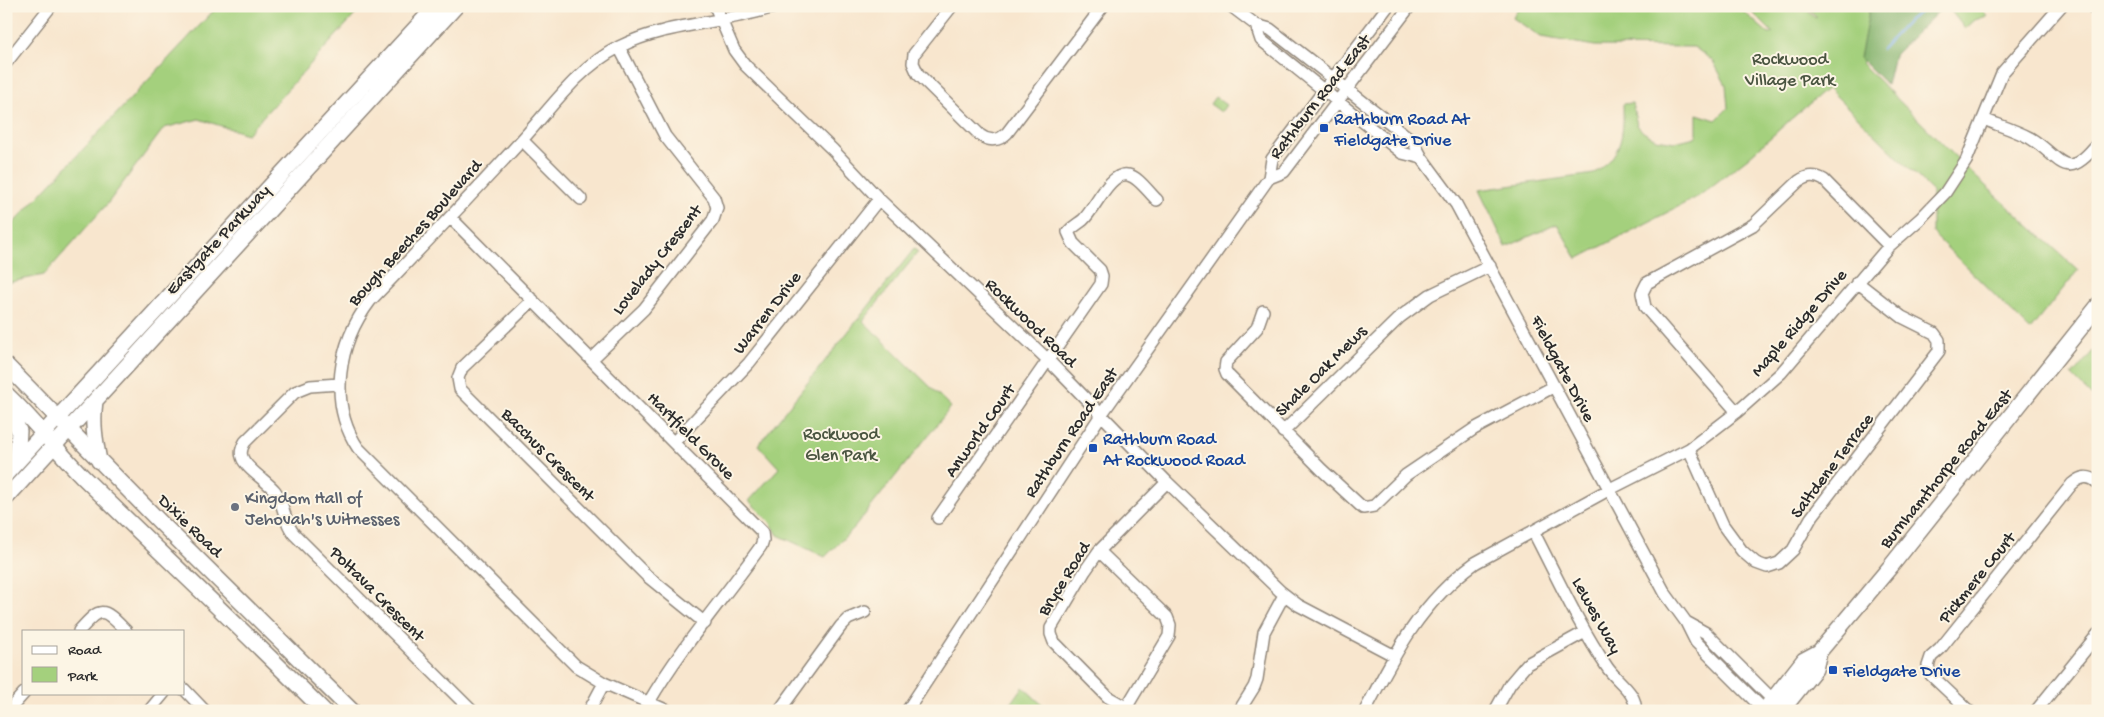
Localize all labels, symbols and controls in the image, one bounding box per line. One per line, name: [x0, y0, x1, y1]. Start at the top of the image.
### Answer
street label: Rathburn Road East: [1266, 30, 1377, 164]
park label: Rockwood Village Park: [1744, 50, 1837, 92]
place label: Rathburn Road At Fieldgate Drive: [1333, 110, 1471, 152]
marker: Rathburn Road At Fieldgate Drive: [1318, 122, 1330, 134]
street label: Bough Beeches Boulevard: [344, 155, 488, 312]
street label: Eastgate Parkway: [162, 181, 276, 300]
street label: Lovelady Crescent: [608, 200, 709, 320]
street label: Maple Ridge Drive: [1747, 265, 1853, 382]
street label: Warren Drive: [729, 267, 807, 359]
street label: Rockwood Road: [980, 275, 1082, 374]
street label: Fieldgate Drive: [1525, 312, 1599, 427]
street label: Shale Oak Mews: [1272, 321, 1373, 422]
street label: Rathburn Road East: [1021, 363, 1124, 502]
street label: Anworld Court: [941, 379, 1022, 482]
street label: Burnhamthorpe Road East: [1876, 384, 2019, 554]
street label: Hartfield Grove: [642, 388, 739, 486]
street label: Bacchus Crescent: [495, 404, 600, 508]
street label: Saltdene Terrace: [1787, 409, 1880, 523]
park label: Rockwood Glen Park: [803, 425, 880, 467]
place label: Rathburn Road At Rockwood Road: [1103, 430, 1246, 472]
marker: Rathburn Road At Rockwood Road: [1087, 442, 1099, 454]
place label: Kingdom Hall of Jehovah's Witnesses: [245, 489, 401, 531]
street label: Dixie Road: [152, 490, 227, 564]
marker: Kingdom Hall of Jehovah's Witnesses: [229, 501, 241, 513]
street label: Pickmere Court: [1934, 527, 2022, 629]
street label: Bryce Road: [1034, 537, 1097, 621]
street label: Poltava Crescent: [324, 542, 429, 648]
street label: Lewes Way: [1566, 574, 1625, 658]
legend: [22, 630, 185, 694]
text: Road: [68, 642, 102, 660]
place label: Fieldgate Drive: [1842, 662, 1961, 683]
marker: Fieldgate Drive: [1827, 664, 1839, 676]
text: Park: [67, 668, 98, 686]

